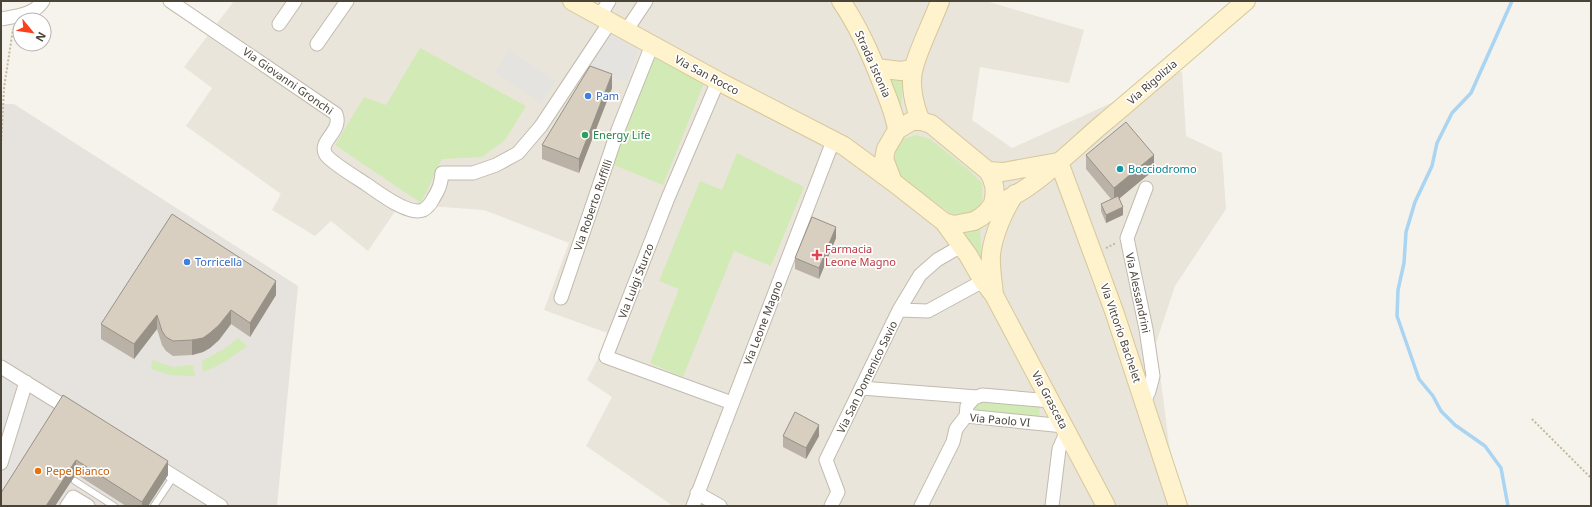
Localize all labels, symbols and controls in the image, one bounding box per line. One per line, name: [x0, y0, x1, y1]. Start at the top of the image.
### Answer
north arrow: [12, 12, 52, 52]
street label: Strada Istonia: [852, 28, 895, 100]
text: N: [32, 30, 50, 45]
street label: Via Giovanni Gronchi: [240, 44, 337, 118]
street label: Via San Rocco: [672, 51, 742, 98]
street label: Via Rigolizia: [1124, 56, 1180, 107]
place label: Pam: [596, 88, 619, 103]
marker: Pam: [583, 91, 593, 101]
place label: Energy Life: [593, 127, 650, 142]
marker: Energy Life: [580, 130, 590, 140]
street label: Via Roberto Ruffilli: [570, 157, 615, 252]
place label: Bocciodromo: [1128, 161, 1197, 176]
marker: Bocciodromo: [1115, 164, 1125, 174]
street label: Via Luigi Sturzo: [614, 241, 657, 321]
place label: Farmacia Leone Magno: [825, 241, 896, 269]
marker: Farmacia Leone Magno: [812, 250, 822, 260]
street label: Via Alessandrini: [1123, 251, 1154, 334]
place label: Torricella: [195, 254, 242, 269]
marker: Torricella: [182, 257, 192, 267]
street label: Via Leone Magno: [740, 278, 786, 367]
street label: Via Vittorio Bachelet: [1097, 281, 1146, 384]
street label: Via San Domenico Savio: [833, 318, 900, 435]
street label: Via Grasceta: [1029, 368, 1072, 431]
street label: Via Paolo VI: [969, 409, 1031, 430]
place label: Pepe Bianco: [46, 463, 110, 478]
marker: Pepe Bianco: [33, 466, 43, 476]

